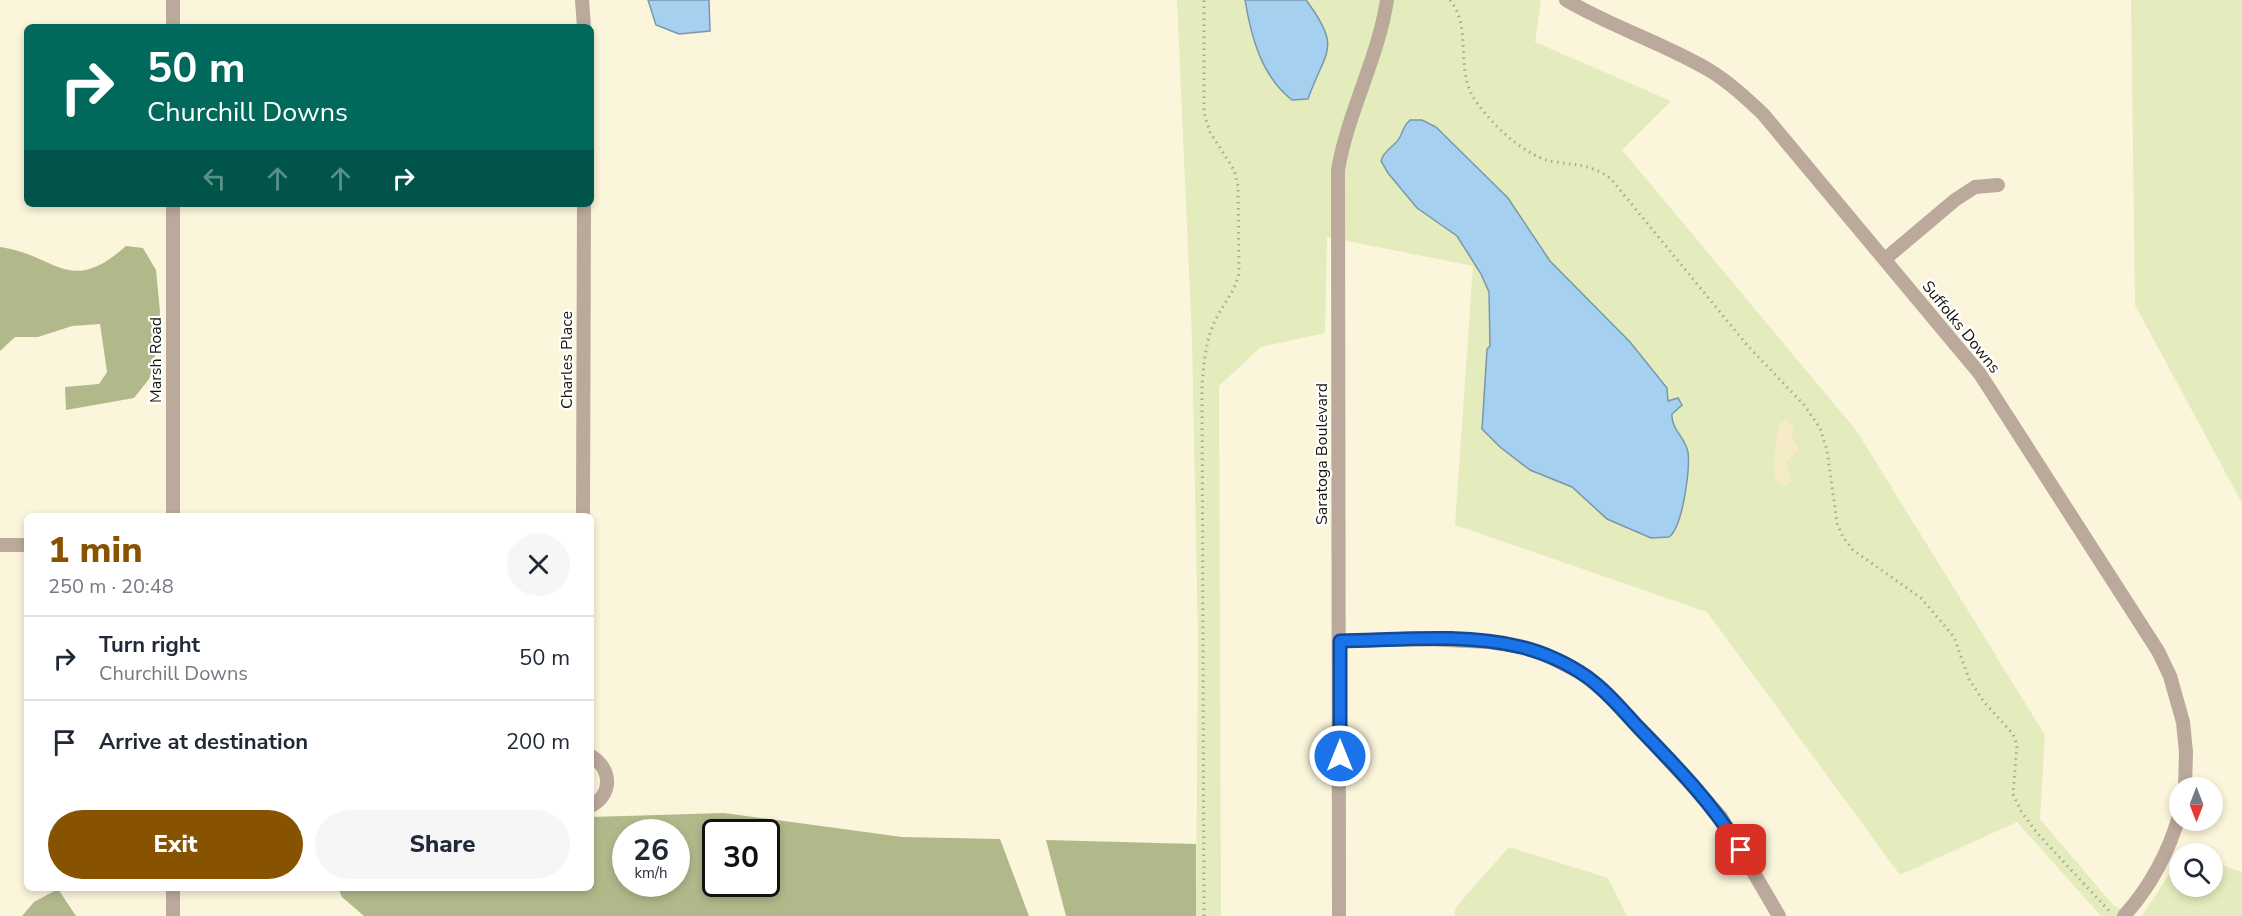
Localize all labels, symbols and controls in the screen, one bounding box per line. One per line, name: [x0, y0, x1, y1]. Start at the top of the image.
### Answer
text: 50 m: [147, 40, 246, 97]
icon: right: [48, 48, 126, 126]
text: Churchill Downs: [147, 94, 348, 131]
icon: left: [198, 162, 231, 195]
icon: ahead: [261, 162, 294, 195]
icon: ahead: [324, 162, 357, 195]
icon: right: [387, 162, 420, 195]
street label: Suffolks Downs: [1917, 276, 2005, 378]
street label: Charles Place: [556, 311, 578, 409]
street label: Marsh Road: [145, 317, 167, 403]
street label: Saratoga Boulevard: [1311, 383, 1333, 525]
text: 1 min: [48, 526, 143, 575]
button: close: [507, 533, 570, 596]
text: 250 m · 20:48: [48, 573, 174, 600]
text: Turn right: [99, 630, 200, 660]
icon: right: [48, 642, 81, 675]
text: 50 m: [519, 643, 570, 673]
text: Churchill Downs: [99, 660, 248, 687]
position arrow: [1308, 724, 1372, 788]
icon: arrive: [48, 726, 81, 759]
text: Arrive at destination: [99, 727, 308, 757]
text: 200 m: [506, 727, 570, 757]
north arrow: [2169, 777, 2223, 831]
map controls: [2169, 777, 2223, 897]
button: Exit: [48, 810, 303, 879]
button: Share: [315, 810, 570, 879]
speed limit sign: 30: [702, 819, 780, 897]
pin: [1715, 824, 1766, 875]
text: 26: [633, 830, 669, 871]
icon: arrive: [1724, 833, 1757, 866]
button: search: [2169, 843, 2223, 897]
text: km/h: [634, 863, 668, 883]

